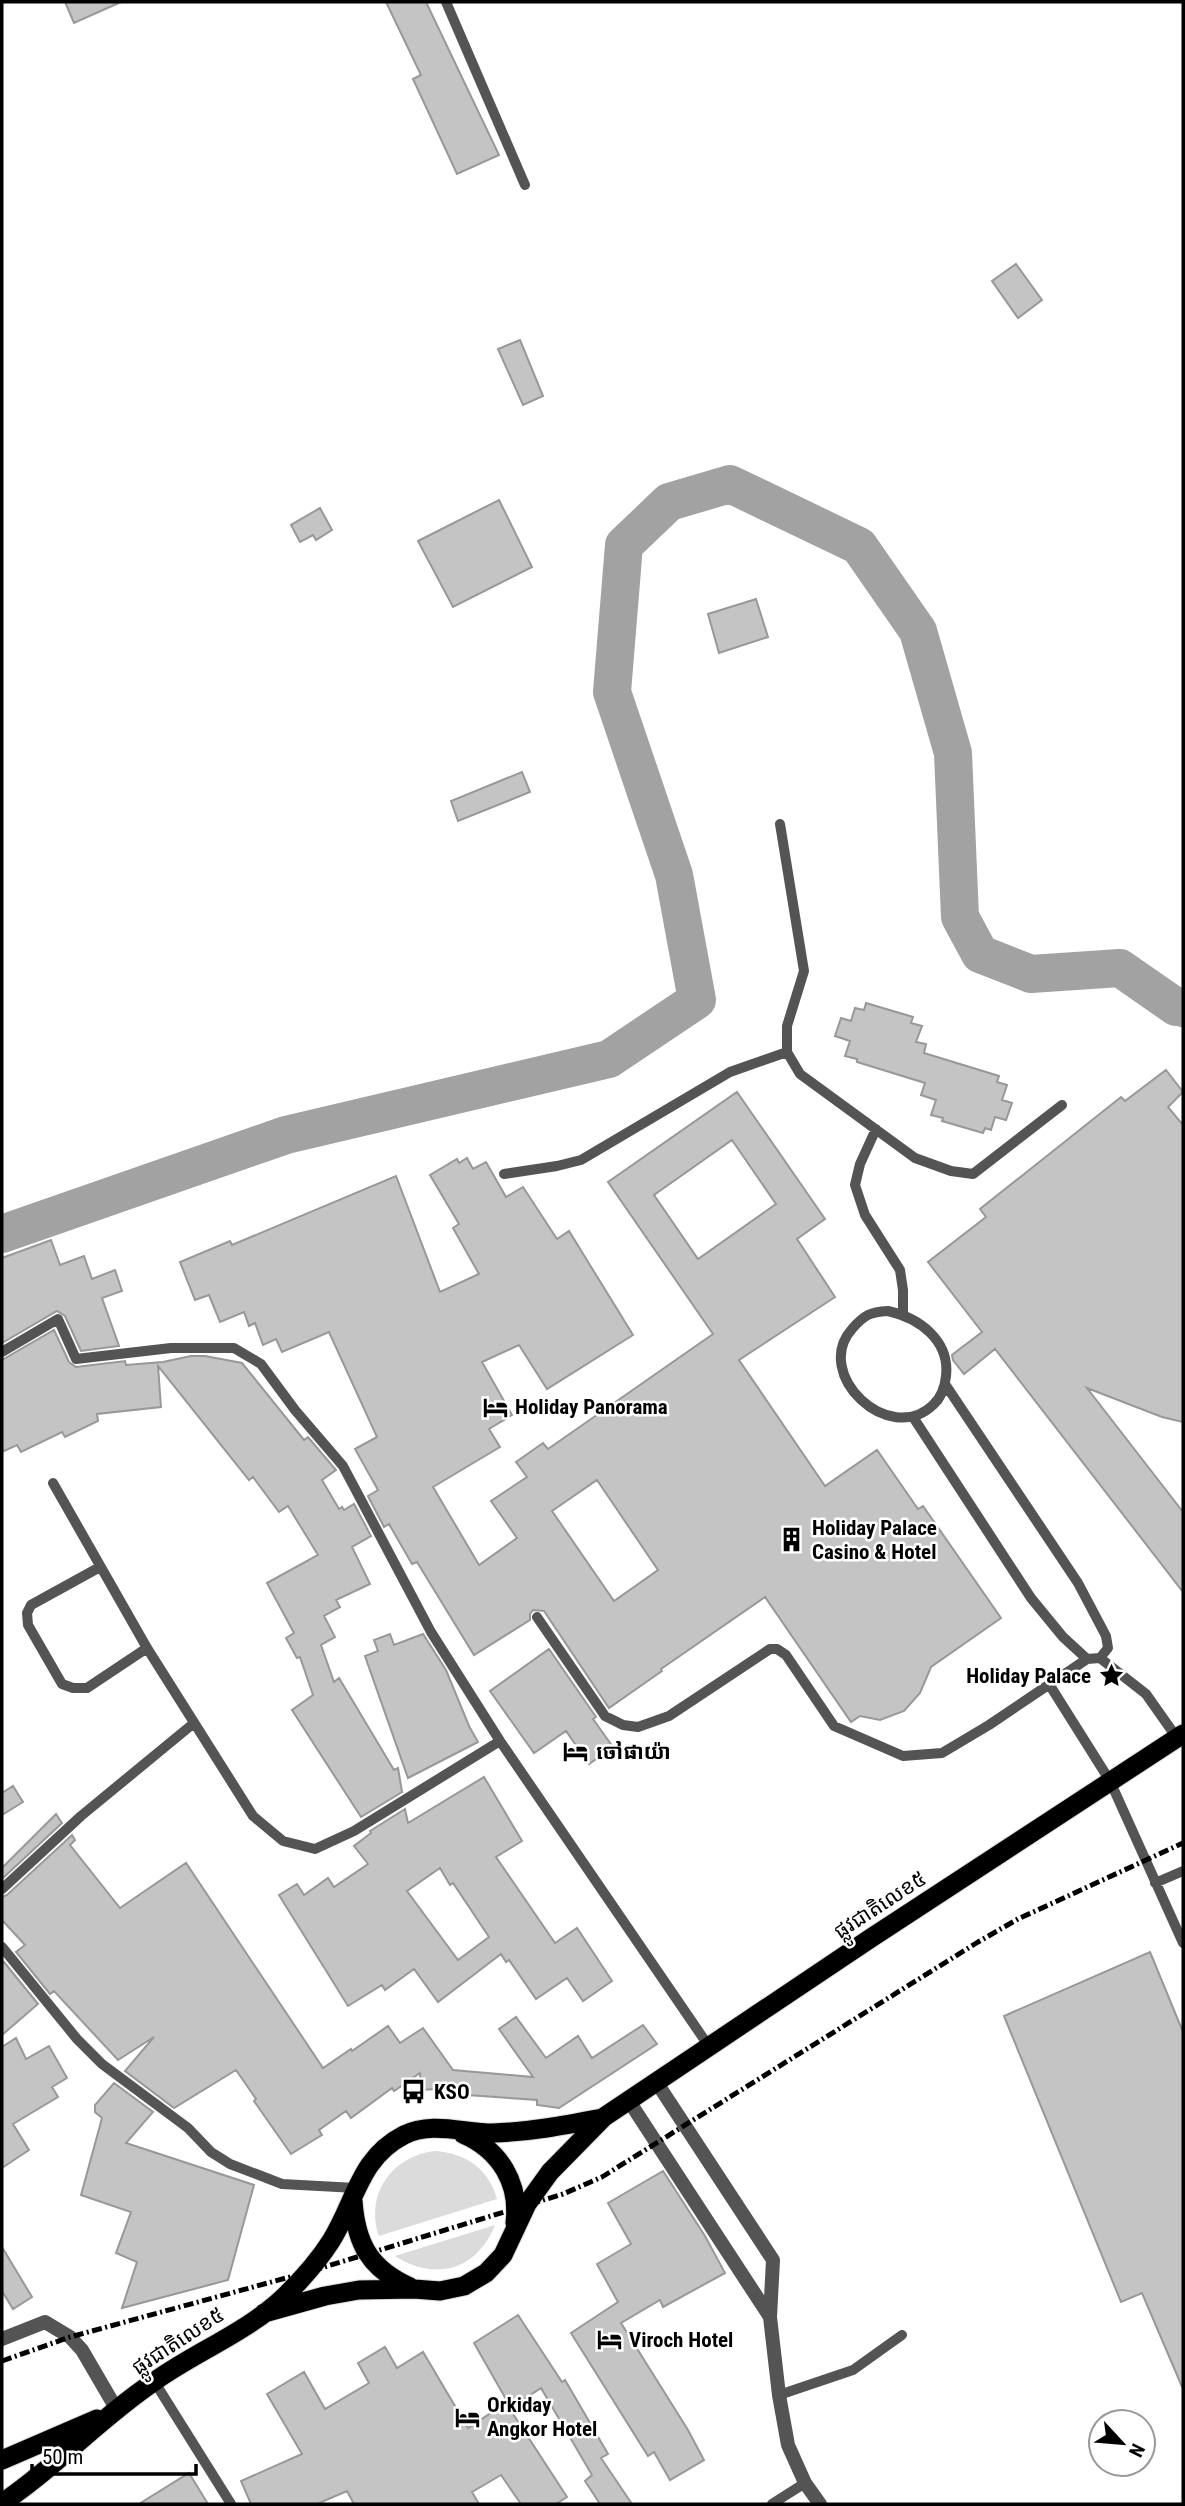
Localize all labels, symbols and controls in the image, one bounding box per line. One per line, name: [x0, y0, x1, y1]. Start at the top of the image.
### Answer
hotel icon: Holiday Panorama: [481, 1393, 509, 1421]
place label: Holiday Panorama: [515, 1395, 668, 1419]
place label: Holiday Palace Casino & Hotel: [812, 1516, 937, 1564]
building icon: Holiday Palace Casino & Hotel: [778, 1526, 806, 1554]
place icon: Holiday Palace: [1097, 1662, 1125, 1690]
place label: Holiday Palace: [966, 1664, 1091, 1688]
hotel icon: ចៅផាយ៉ា: [562, 1738, 590, 1766]
place label: ចៅផាយ៉ា: [596, 1740, 671, 1764]
street label: ផ្លូវជាតិលេខ៥: [829, 1866, 935, 1950]
bus stop icon: KSO: [400, 2078, 428, 2106]
place label: KSO: [434, 2080, 470, 2104]
street label: ផ្លូវជាតិលេខ៥: [127, 2302, 233, 2386]
hotel icon: Viroch Hotel: [595, 2326, 623, 2354]
place label: Viroch Hotel: [629, 2328, 733, 2352]
place label: Orkiday Angkor Hotel: [487, 2393, 597, 2441]
hotel icon: Orkiday Angkor Hotel: [453, 2403, 481, 2431]
north arrow: [1087, 2408, 1157, 2478]
scale bar: [32, 2432, 196, 2476]
text: N: [1124, 2440, 1150, 2461]
text: 50 m: [42, 2445, 83, 2469]

